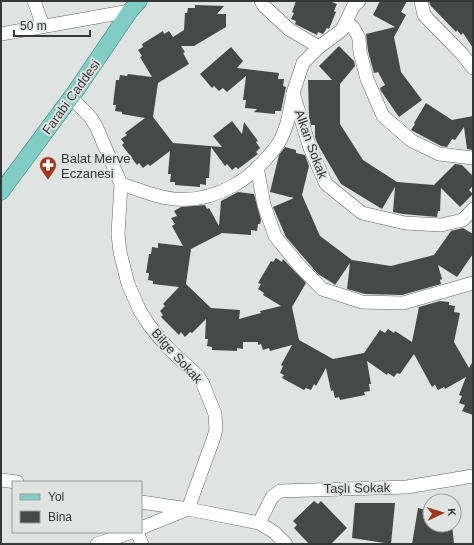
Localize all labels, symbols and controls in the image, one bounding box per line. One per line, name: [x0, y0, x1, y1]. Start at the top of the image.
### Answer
scale bar: [14, 12, 90, 38]
text: 50 m: [20, 19, 47, 33]
street label: Farabi Caddesi: [39, 57, 103, 137]
street label: Alkan Sokak: [292, 107, 331, 181]
place label: Balat Merve Eczanesi: [61, 151, 130, 181]
pharmacy icon: Balat Merve Eczanesi: [38, 155, 58, 180]
street label: Bilge Sokak: [148, 325, 206, 387]
street label: Taşlı Sokak: [324, 480, 391, 496]
legend: [12, 481, 142, 533]
text: Yol: [48, 490, 64, 504]
north arrow: [422, 493, 462, 533]
text: K: [446, 508, 458, 517]
text: Bina: [48, 510, 72, 524]

